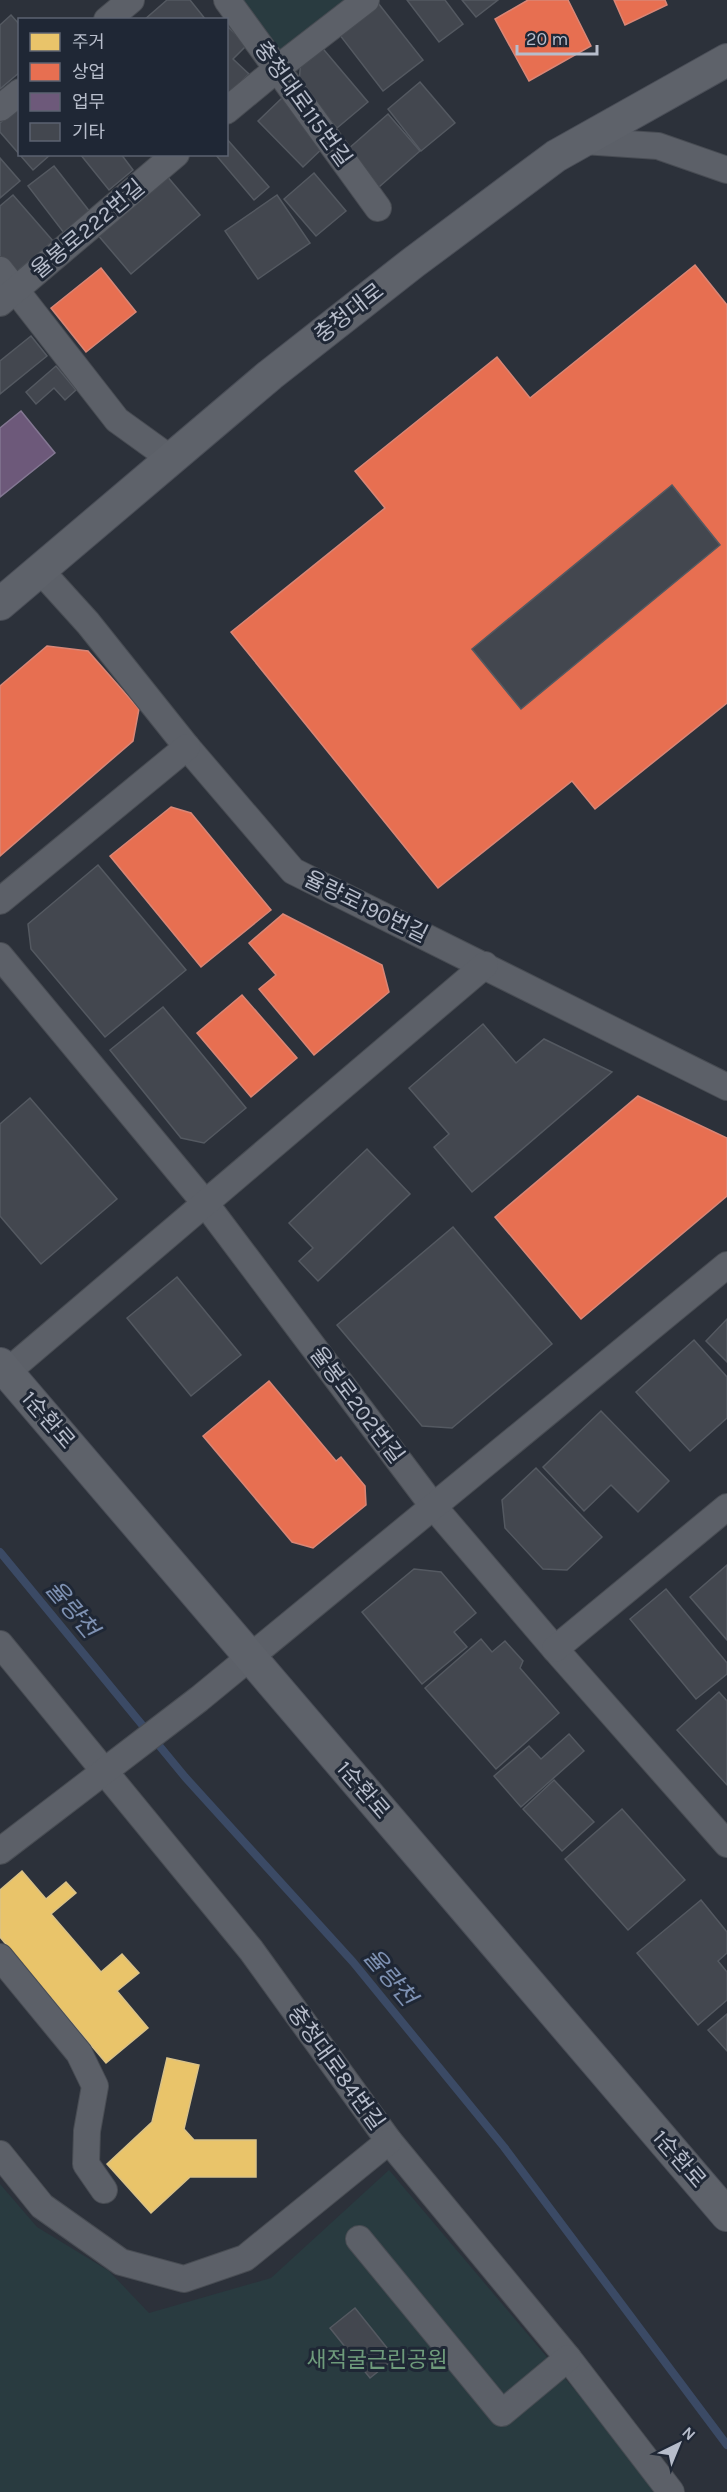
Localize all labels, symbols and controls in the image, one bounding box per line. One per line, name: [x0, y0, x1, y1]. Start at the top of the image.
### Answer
legend: [18, 18, 228, 156]
scale bar: [517, 18, 596, 56]
text: 20 m: [526, 28, 568, 50]
text: 주거: [72, 31, 105, 53]
street label: 충청대로115번길: [249, 36, 357, 172]
text: 상업: [72, 61, 105, 83]
text: 업무: [72, 91, 105, 113]
text: 기타: [72, 121, 106, 143]
street label: 율봉로222번길: [26, 174, 150, 284]
street label: 충청대로: [309, 278, 389, 348]
street label: 율량로190번길: [300, 866, 432, 948]
street label: 율봉로202번길: [305, 1341, 409, 1469]
street label: 1순환로: [16, 1386, 80, 1454]
water label: 율량천: [40, 1575, 106, 1646]
street label: 1순환로: [331, 1756, 395, 1824]
water label: 율량천: [358, 1943, 424, 2014]
street label: 충청대로84번길: [282, 2001, 390, 2135]
street label: 1순환로: [647, 2125, 711, 2193]
park label: 새적굴근린공원: [306, 2347, 448, 2373]
north arrow: [649, 2414, 709, 2474]
text: N: [678, 2423, 700, 2444]

